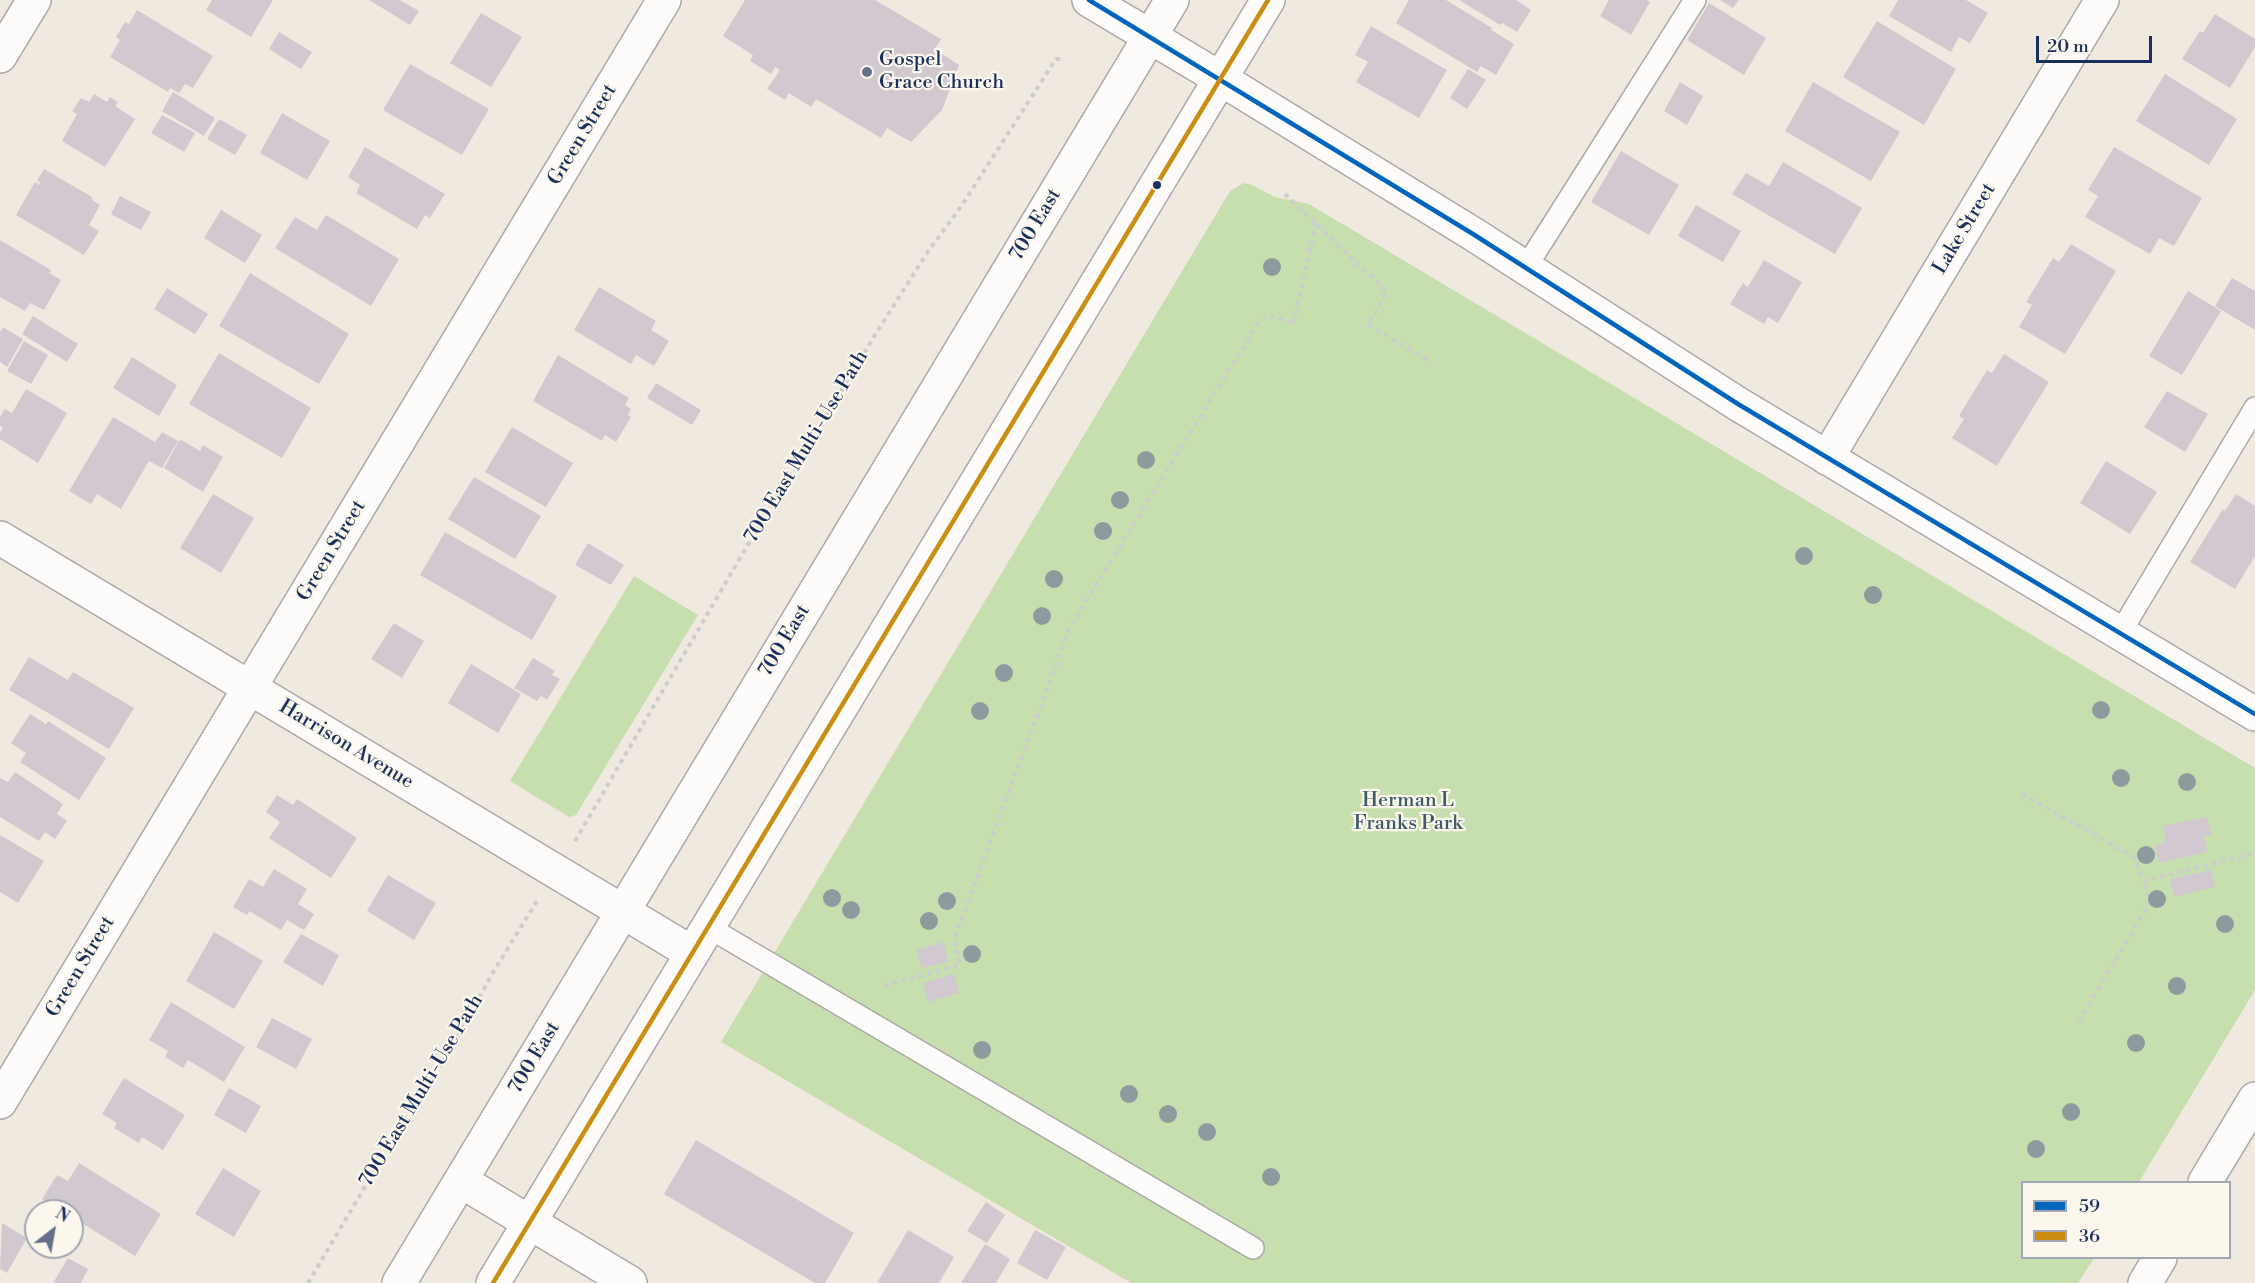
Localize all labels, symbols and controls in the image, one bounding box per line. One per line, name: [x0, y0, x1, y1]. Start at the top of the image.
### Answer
scale bar: [2039, 24, 2154, 62]
text: 20 m: [2047, 35, 2089, 58]
place label: Gospel Grace Church: [879, 48, 1004, 95]
marker: Gospel Grace Church: [860, 65, 874, 79]
street label: Green Street: [543, 80, 623, 190]
unlabelled marker: [1151, 179, 1163, 191]
street label: Lake Street: [1928, 179, 2002, 279]
street label: 700 East: [1005, 184, 1067, 266]
street label: 700 East Multi-Use Path: [740, 346, 874, 548]
street label: Green Street: [292, 496, 372, 606]
street label: 700 East: [754, 600, 816, 682]
street label: Harrison Avenue: [274, 695, 418, 795]
park label: Herman L Franks Park: [1353, 789, 1463, 836]
street label: Green Street: [41, 912, 121, 1022]
street label: 700 East Multi-Use Path: [355, 990, 489, 1192]
street label: 700 East: [504, 1017, 566, 1099]
legend: [2021, 1181, 2231, 1259]
text: 59: [2079, 1195, 2100, 1218]
north arrow: [24, 1199, 84, 1259]
text: N: [52, 1203, 73, 1227]
text: 36: [2079, 1225, 2100, 1248]

